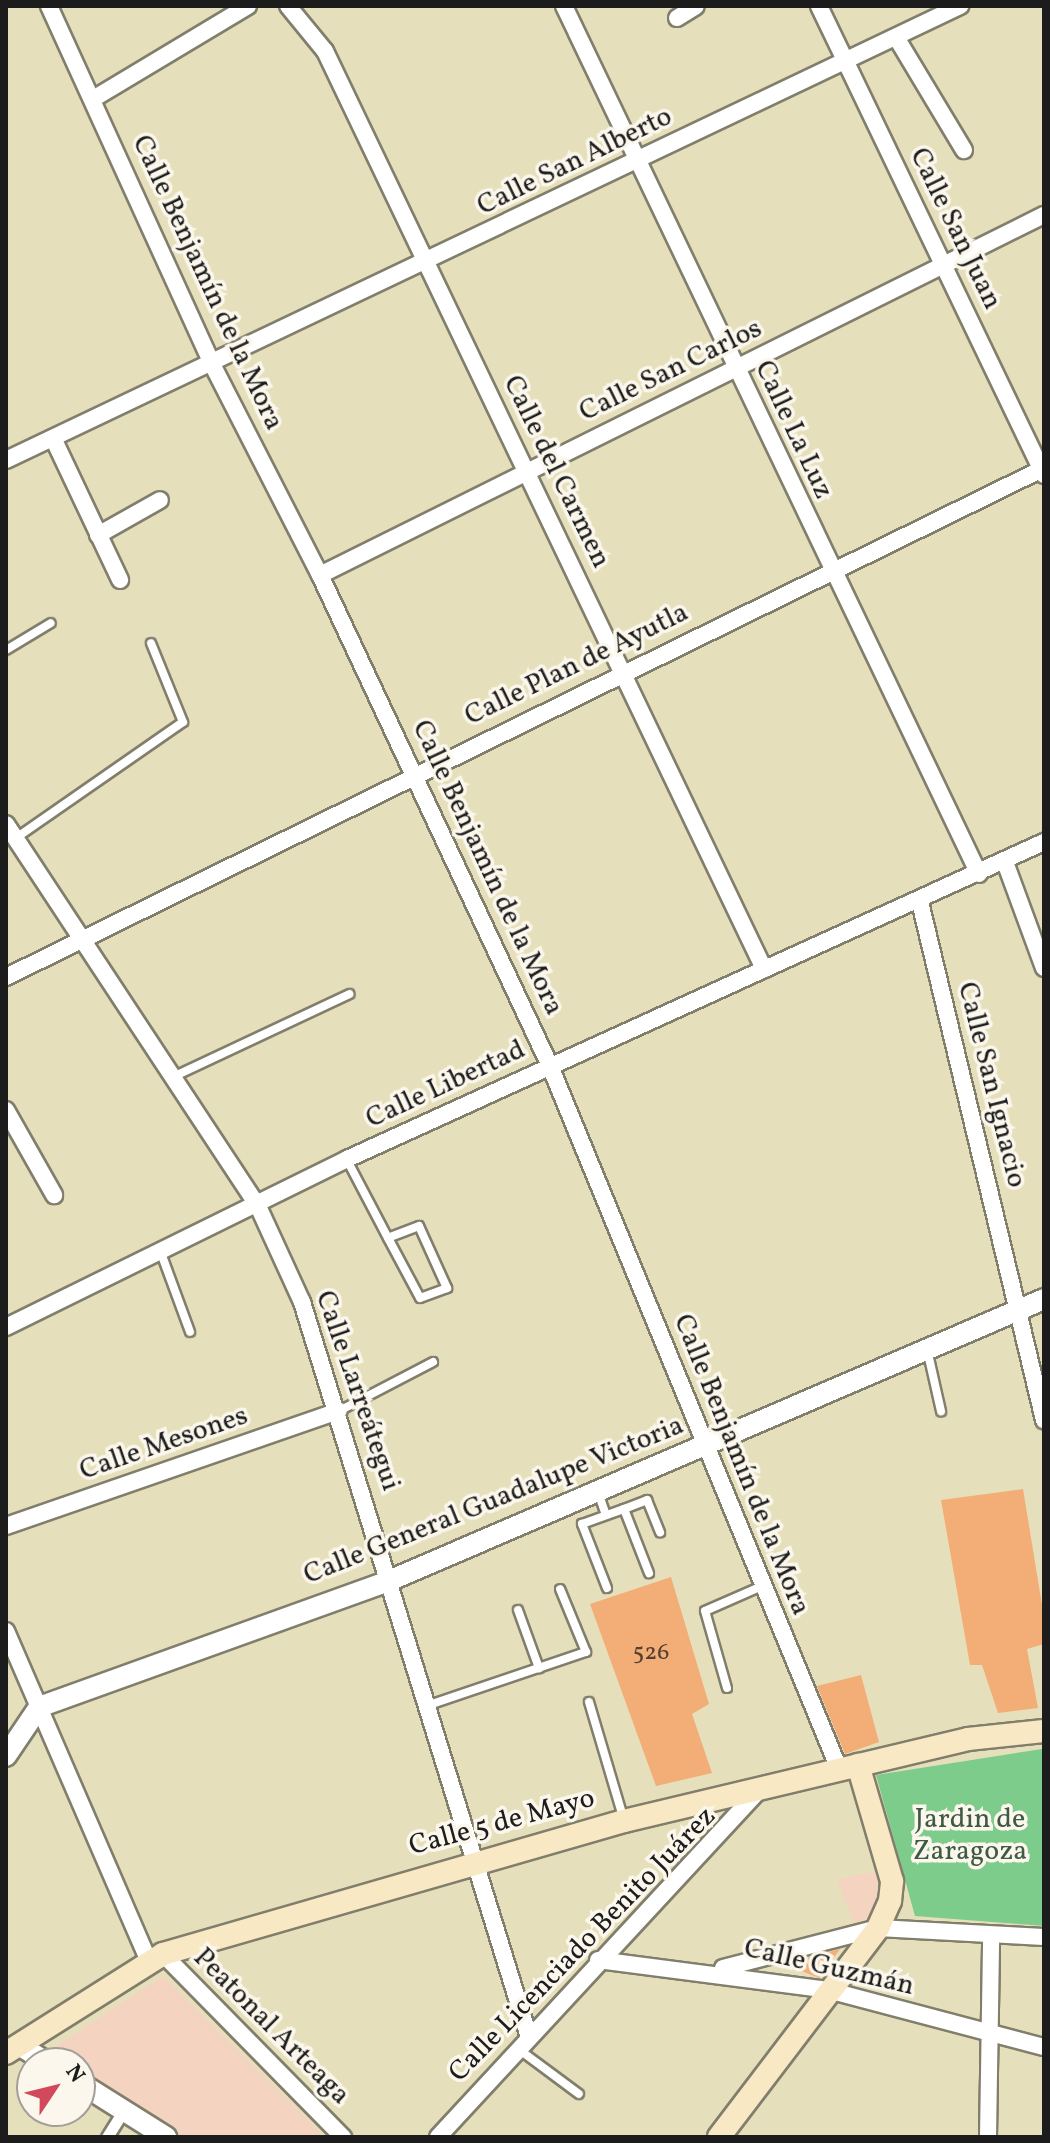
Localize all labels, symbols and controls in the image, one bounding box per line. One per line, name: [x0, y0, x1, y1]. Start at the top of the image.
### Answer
street label: Calle San Alberto: [472, 100, 678, 224]
street label: Calle Benjamín de la Mora: [124, 130, 290, 436]
street label: Calle San Juan: [901, 143, 1009, 315]
street label: Calle San Carlos: [574, 312, 768, 430]
street label: Calle La Luz: [746, 356, 840, 504]
street label: Calle del Carmen: [495, 370, 617, 574]
street label: Calle Plan de Ayutla: [460, 596, 694, 734]
street label: Calle Benjamín de la Mora: [404, 715, 570, 1021]
street label: Calle San Ignacio: [949, 979, 1033, 1191]
street label: Calle Libertad: [361, 1033, 531, 1137]
street label: Calle Larreátegui: [307, 1287, 407, 1495]
street label: Calle Benjamín de la Mora: [665, 1310, 817, 1620]
street label: Calle Mesones: [76, 1400, 252, 1488]
street label: Calle General Guadalupe Victoria: [299, 1409, 689, 1593]
house number: 526: [633, 1640, 669, 1668]
street label: Calle 5 de Mayo: [406, 1782, 598, 1864]
street label: Calle Licenciado Benito Juárez: [443, 1800, 723, 2090]
park label: Jardin de Zaragoza: [913, 1803, 1027, 1869]
street label: Calle Guzmán: [741, 1932, 917, 2004]
street label: Peatonal Arteaga: [186, 1942, 356, 2112]
north arrow: [16, 2047, 96, 2127]
text: N: [57, 2059, 92, 2090]

